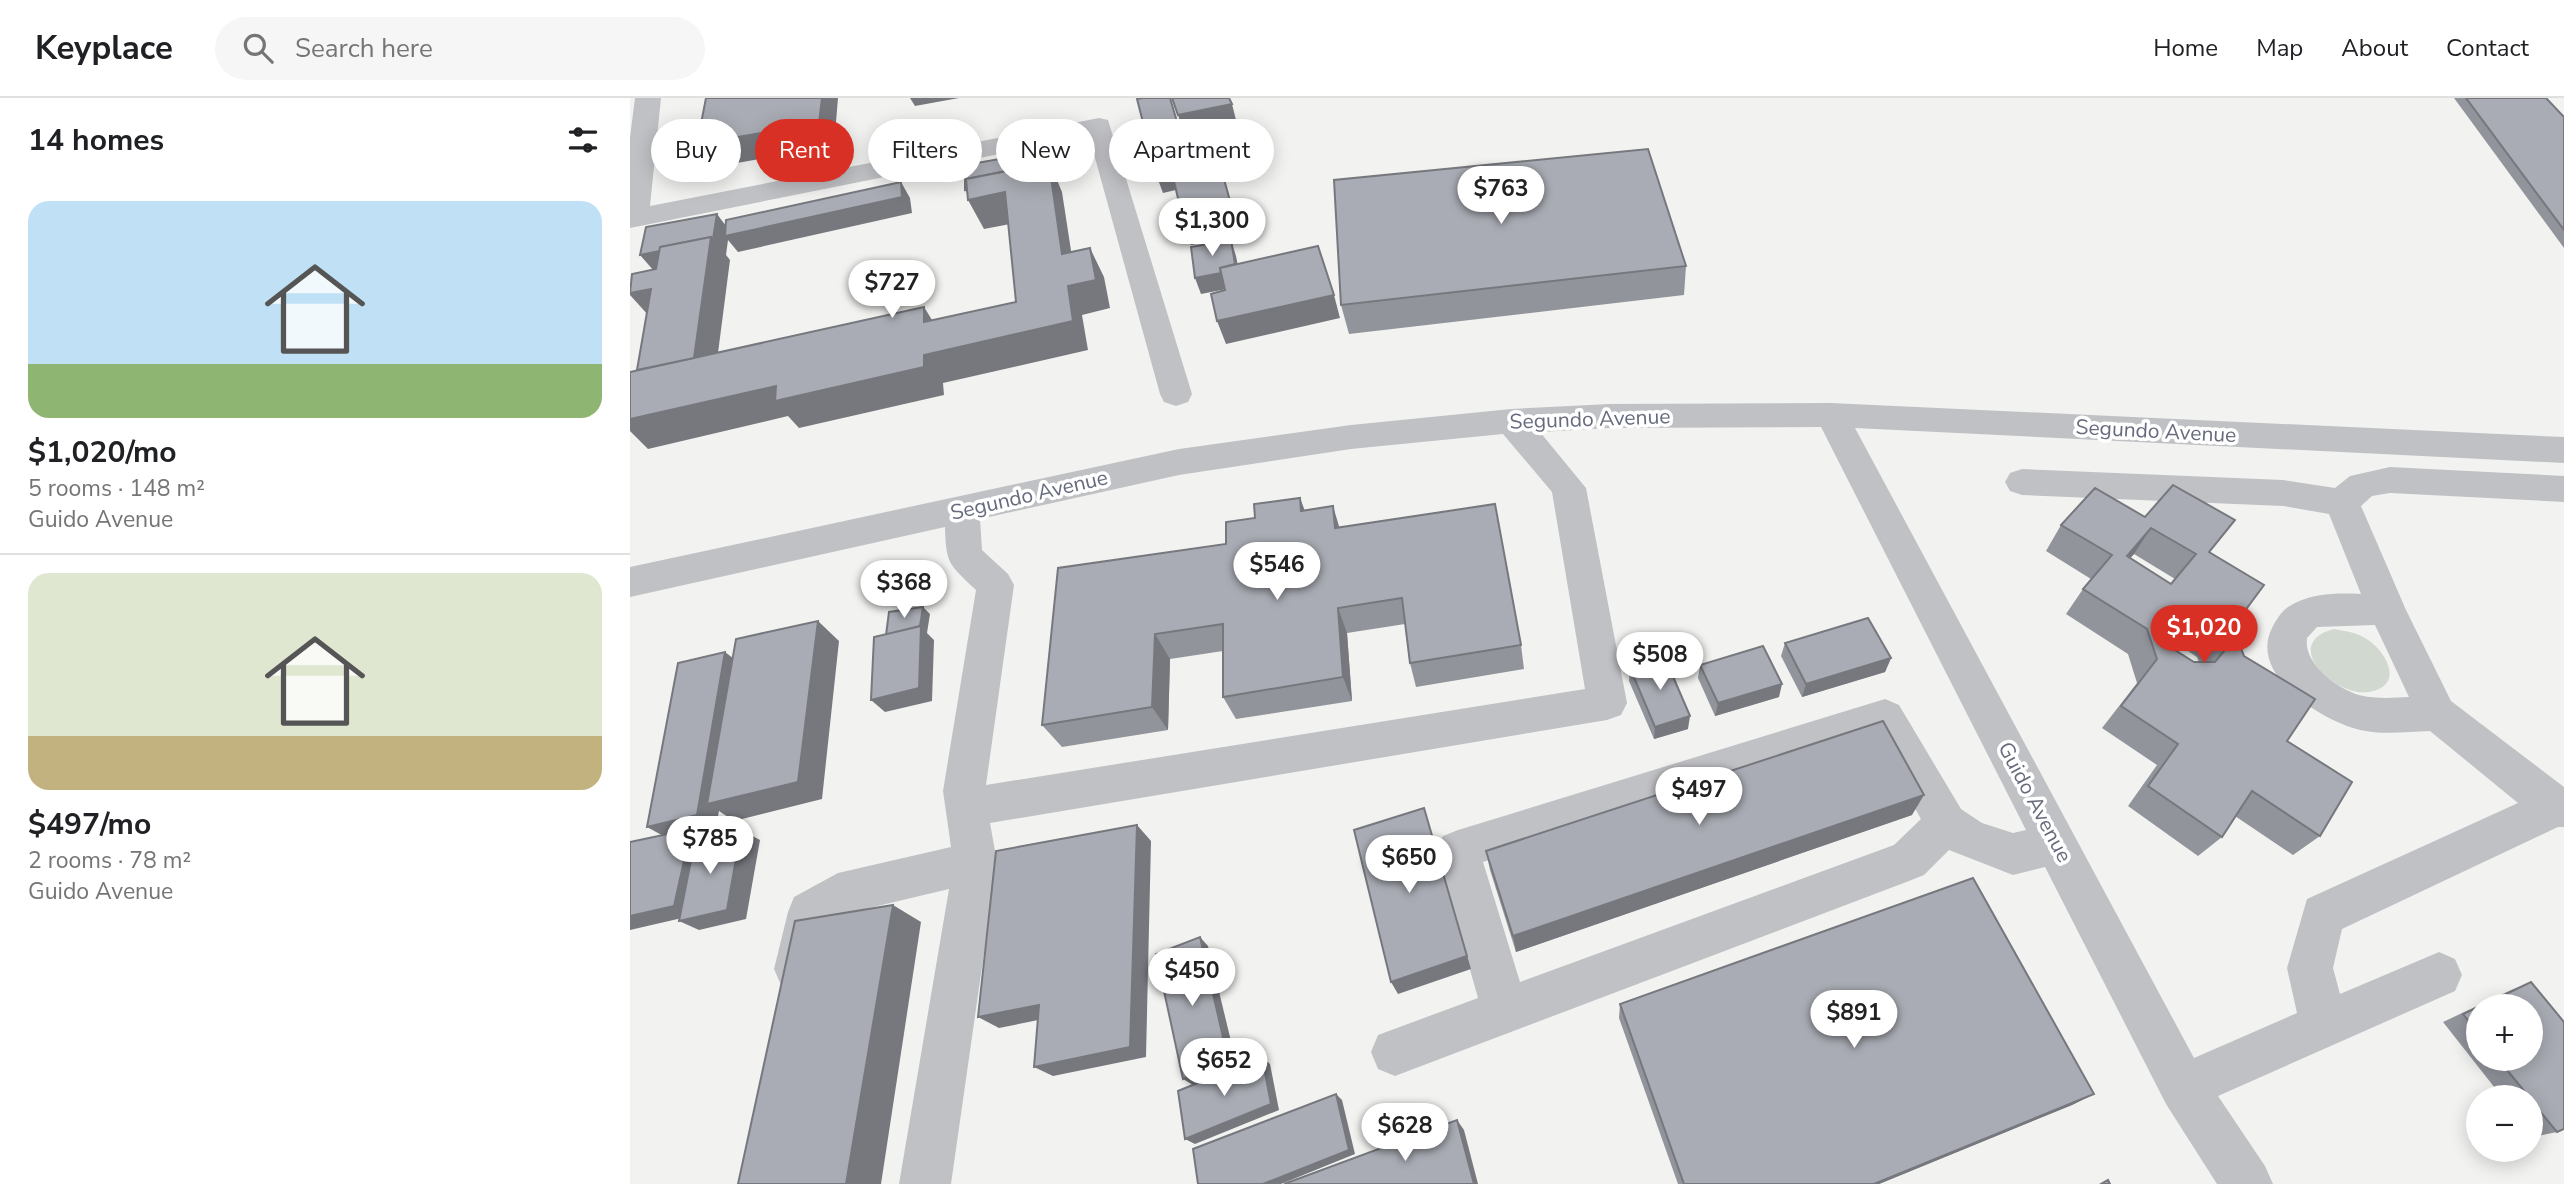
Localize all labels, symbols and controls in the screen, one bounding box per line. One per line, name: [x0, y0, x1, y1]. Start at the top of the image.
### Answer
search box: [215, 17, 705, 80]
text: Keyplace: [35, 26, 173, 71]
icon: search: [239, 29, 277, 67]
text: Search here: [295, 31, 433, 66]
text: Home: [2153, 32, 2218, 64]
text: Map: [2256, 32, 2303, 64]
text: About: [2341, 32, 2408, 64]
text: Contact: [2446, 32, 2529, 64]
chip: Buy: [651, 119, 741, 182]
chip: Rent: [755, 119, 854, 182]
chip: Filters: [868, 119, 982, 182]
chip: New: [996, 119, 1095, 182]
chip: Apartment: [1109, 119, 1274, 182]
text: 14 homes: [28, 120, 164, 161]
icon: filters: [564, 121, 602, 159]
pin: $763: [1460, 166, 1542, 226]
text: $763: [1473, 173, 1529, 204]
pin: $1,300: [1155, 198, 1269, 258]
text: $1,300: [1175, 205, 1249, 236]
icon: home: [252, 246, 378, 372]
pin: $727: [851, 260, 933, 320]
text: $727: [864, 267, 920, 298]
street label: Segundo Avenue: [1509, 402, 1671, 436]
street label: Segundo Avenue: [2075, 413, 2237, 449]
text: $1,020/mo: [28, 432, 177, 473]
street label: Segundo Avenue: [947, 463, 1111, 527]
text: 5 rooms · 148 m²: [28, 473, 205, 504]
text: Guido Avenue: [28, 504, 173, 535]
pin: $546: [1236, 542, 1318, 602]
text: $546: [1249, 549, 1305, 580]
pin: $368: [863, 560, 945, 620]
text: $368: [876, 567, 932, 598]
pin: $1,020: [2147, 606, 2261, 665]
text: $1,020: [2167, 612, 2241, 643]
icon: home: [252, 618, 378, 744]
pin: $508: [1619, 632, 1701, 692]
text: $508: [1632, 639, 1688, 670]
street label: Guido Avenue: [1991, 737, 2079, 867]
pin: $497: [1658, 768, 1740, 827]
text: $497: [1671, 774, 1727, 805]
text: $497/mo: [28, 804, 151, 845]
pin: $785: [669, 816, 751, 876]
text: $785: [682, 823, 738, 854]
pin: $650: [1368, 836, 1450, 895]
text: $650: [1381, 842, 1437, 873]
text: 2 rooms · 78 m²: [28, 845, 191, 876]
text: Guido Avenue: [28, 876, 173, 907]
pin: $450: [1151, 948, 1233, 1008]
text: $450: [1164, 955, 1220, 986]
pin: $891: [1813, 990, 1895, 1050]
map controls: [2466, 994, 2543, 1162]
button: +: [2466, 994, 2543, 1071]
text: $891: [1826, 997, 1882, 1028]
pin: $652: [1183, 1038, 1265, 1098]
text: $652: [1196, 1045, 1252, 1076]
button: −: [2466, 1085, 2543, 1162]
pin: $628: [1364, 1104, 1446, 1163]
text: $628: [1377, 1110, 1433, 1141]

